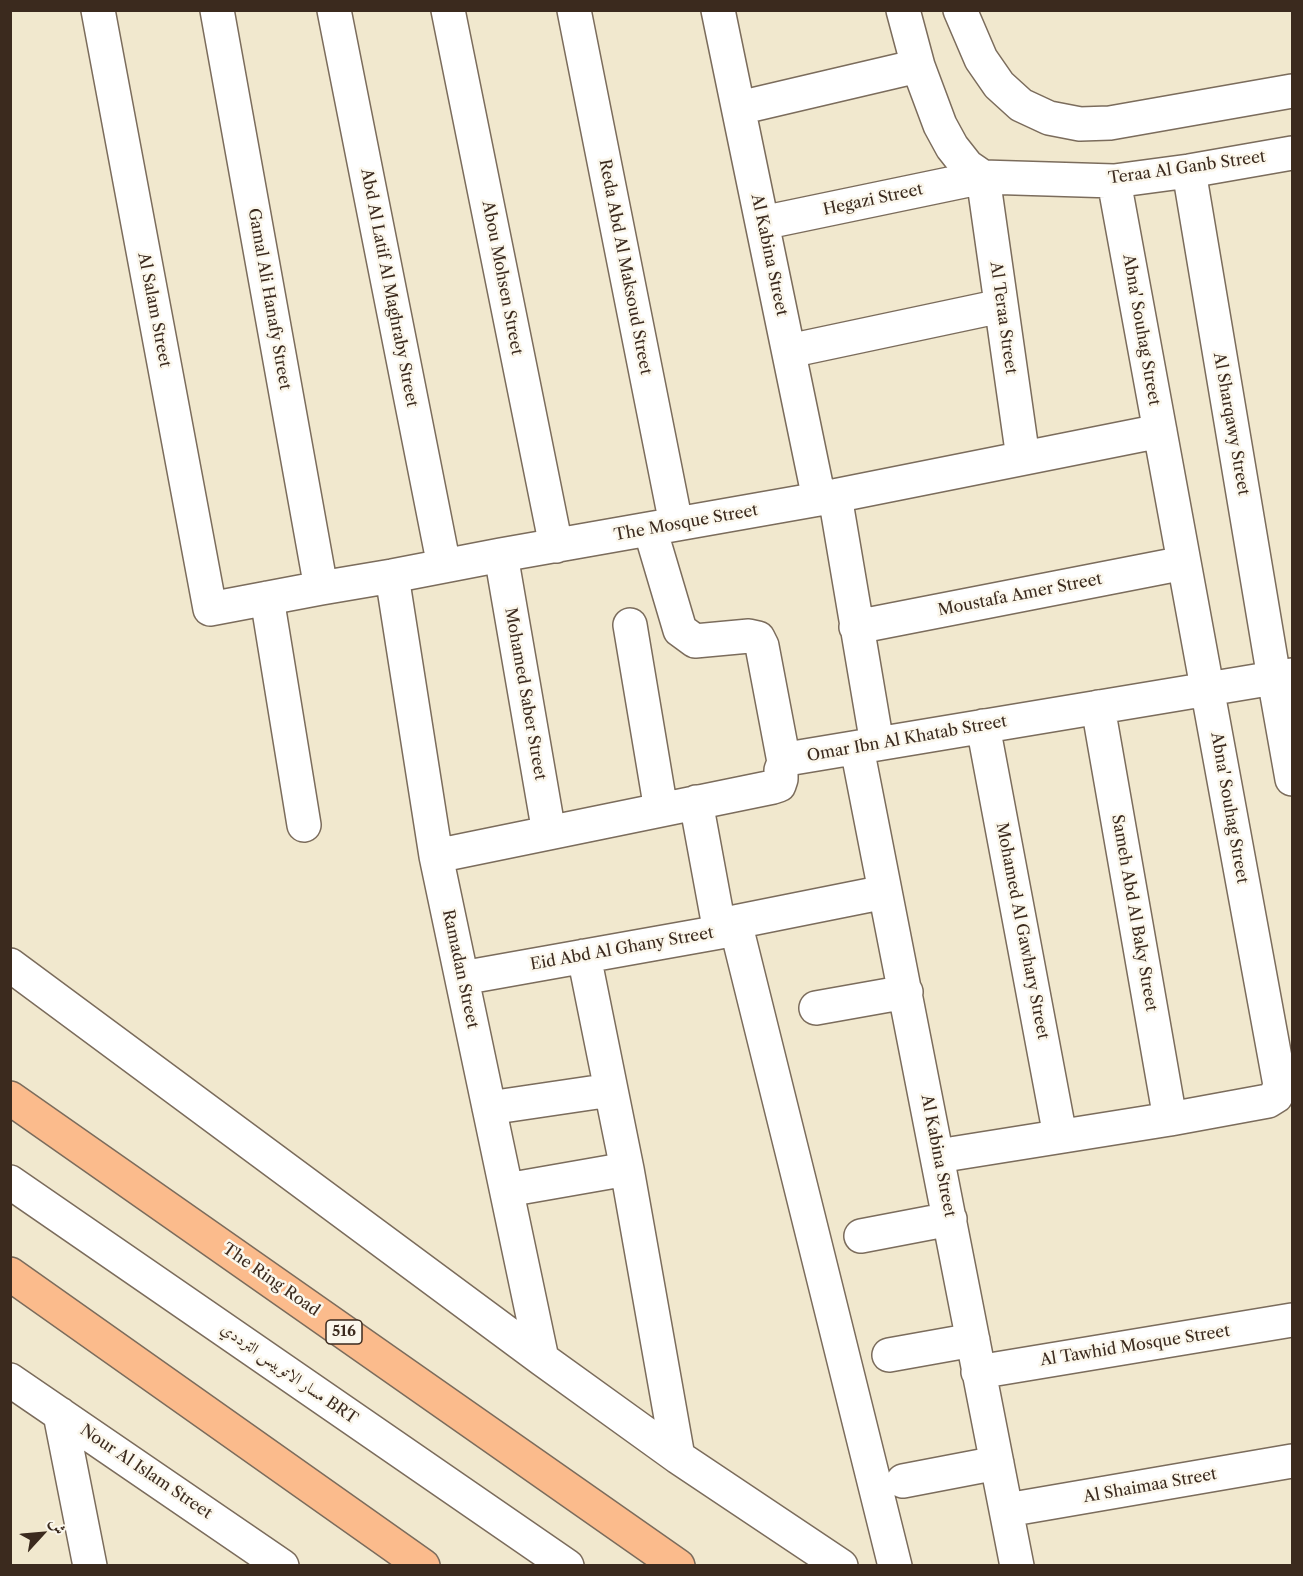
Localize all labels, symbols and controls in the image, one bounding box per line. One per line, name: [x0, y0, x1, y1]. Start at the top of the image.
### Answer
street label: Teraa Al Ganb Street: [1107, 147, 1267, 189]
street label: Reda Abd Al Maksoud Street: [595, 158, 655, 376]
street label: Abd Al Latif Al Maghraby Street: [356, 167, 422, 409]
street label: Hegazi Street: [821, 180, 925, 220]
street label: Al Kabina Street: [747, 192, 791, 318]
street label: Abou Mohsen Street: [478, 199, 526, 357]
street label: Gamal Ali Hanafy Street: [244, 207, 294, 391]
street label: Al Salam Street: [133, 251, 175, 369]
street label: Abna' Souhag Street: [1118, 253, 1164, 407]
street label: Al Teraa Street: [986, 260, 1020, 376]
street label: Al Sharqawy Street: [1209, 351, 1253, 497]
street label: The Mosque Street: [613, 501, 759, 545]
street label: Moustafa Amer Street: [936, 570, 1104, 620]
street label: Mohamed Saber Street: [500, 606, 550, 782]
street label: Omar Ibn Al Khatab Street: [806, 712, 1008, 766]
street label: Abna' Souhag Street: [1206, 731, 1252, 885]
street label: Sameh Abd Al Baky Street: [1107, 813, 1161, 1013]
street label: Mohamed Al Gawhary Street: [992, 821, 1052, 1041]
street label: Ramadan Street: [438, 908, 482, 1030]
street label: Eid Abd Al Ghany Street: [529, 923, 715, 975]
street label: Al Kabina Street: [917, 1093, 959, 1219]
street label: The Ring Road: [219, 1239, 323, 1321]
street label: مسار الاتوبيس الترددي BRT: [217, 1319, 361, 1429]
road number: 516: [326, 1320, 362, 1344]
street label: Al Tawhid Mosque Street: [1039, 1321, 1231, 1371]
street label: Nour Al Islam Street: [76, 1421, 216, 1523]
street label: Al Shaimaa Street: [1082, 1465, 1218, 1507]
north arrow: [12, 1504, 72, 1564]
text: ش: [46, 1515, 71, 1538]

